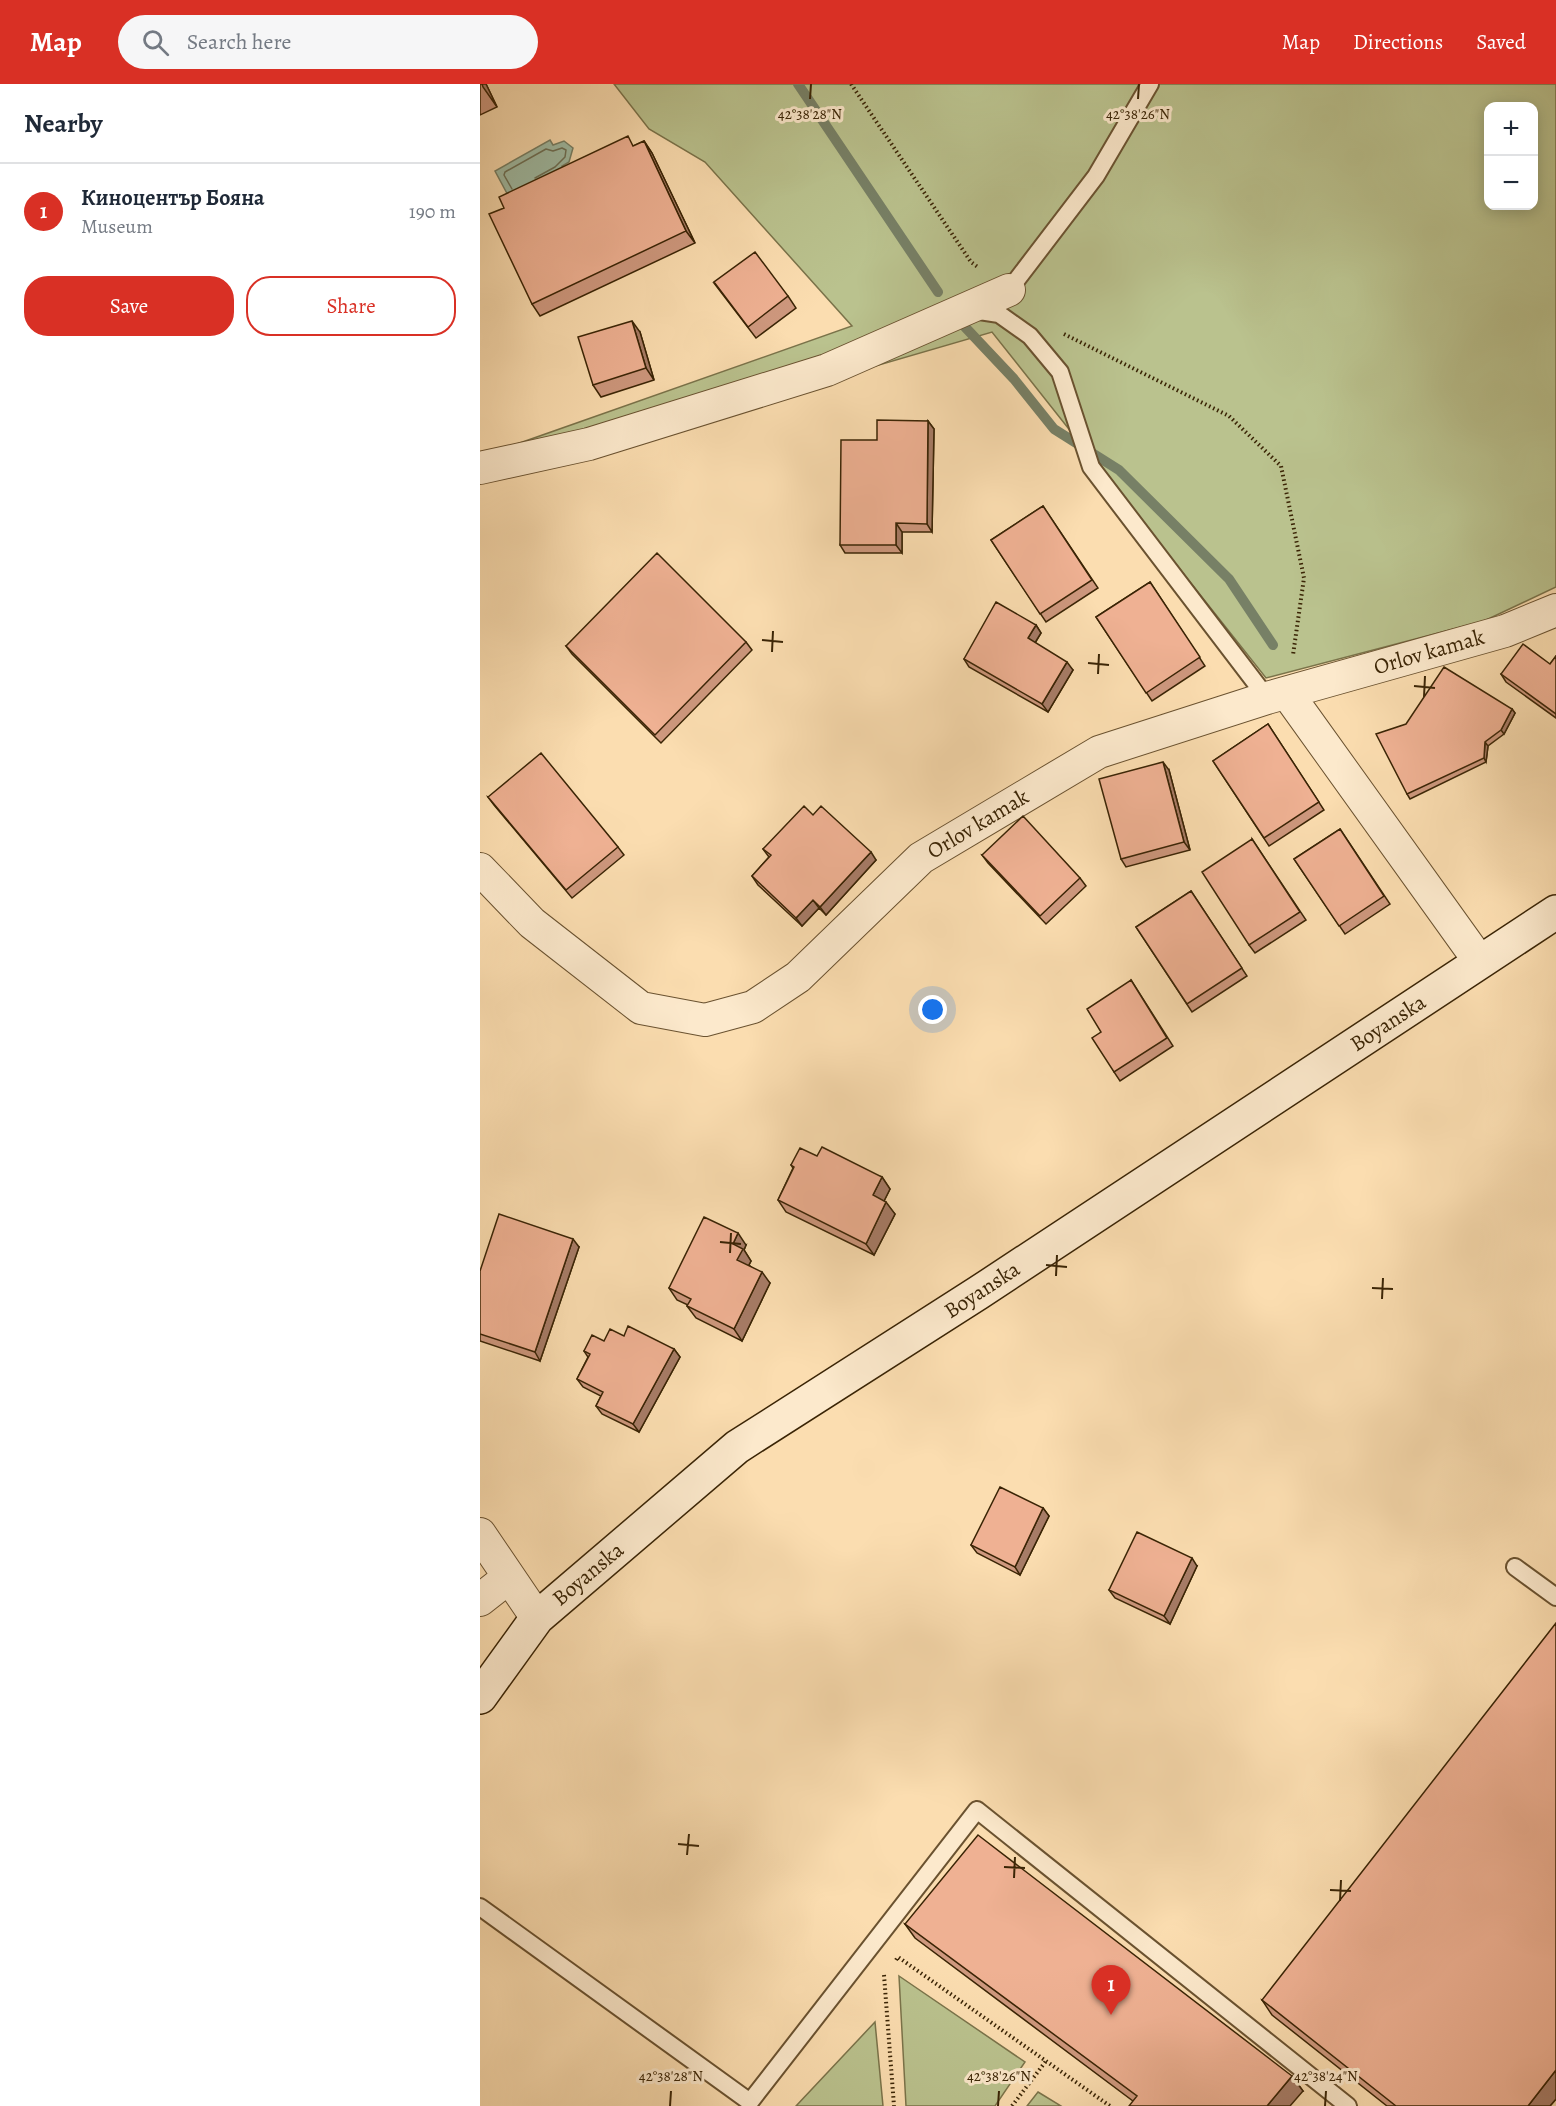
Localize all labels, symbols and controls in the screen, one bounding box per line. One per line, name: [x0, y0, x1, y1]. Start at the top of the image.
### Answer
search box: [118, 15, 538, 69]
text: Map: [30, 23, 82, 61]
icon: search: [139, 26, 172, 59]
text: Search here: [187, 27, 291, 57]
text: Map: [1282, 28, 1320, 56]
text: Directions: [1353, 28, 1443, 56]
text: Saved: [1476, 28, 1526, 56]
map controls: [1484, 102, 1538, 210]
button: +: [1484, 102, 1538, 156]
text: 42°38'28"N: [778, 104, 842, 124]
text: 42°38'26"N: [1106, 104, 1170, 124]
text: Nearby: [24, 106, 103, 141]
button: −: [1484, 156, 1538, 210]
text: Киноцентър Бояна: [81, 183, 265, 213]
text: 1: [40, 198, 47, 225]
text: 190 m: [409, 198, 456, 225]
text: Museum: [81, 213, 153, 240]
button: Save: [24, 276, 234, 336]
button: Share: [246, 276, 456, 336]
street label: Orlov kamak: [1370, 622, 1488, 682]
street label: Orlov kamak: [921, 782, 1035, 866]
street label: Boyanska: [1344, 987, 1432, 1059]
your location: [918, 995, 947, 1024]
street label: Boyanska: [938, 1254, 1026, 1326]
street label: Boyanska: [546, 1535, 631, 1613]
pin: 1: [1092, 1966, 1130, 2015]
text: 42°38'28"N: [639, 2066, 703, 2086]
text: 42°38'26"N: [967, 2066, 1031, 2086]
text: 42°38'24"N: [1294, 2066, 1358, 2086]

